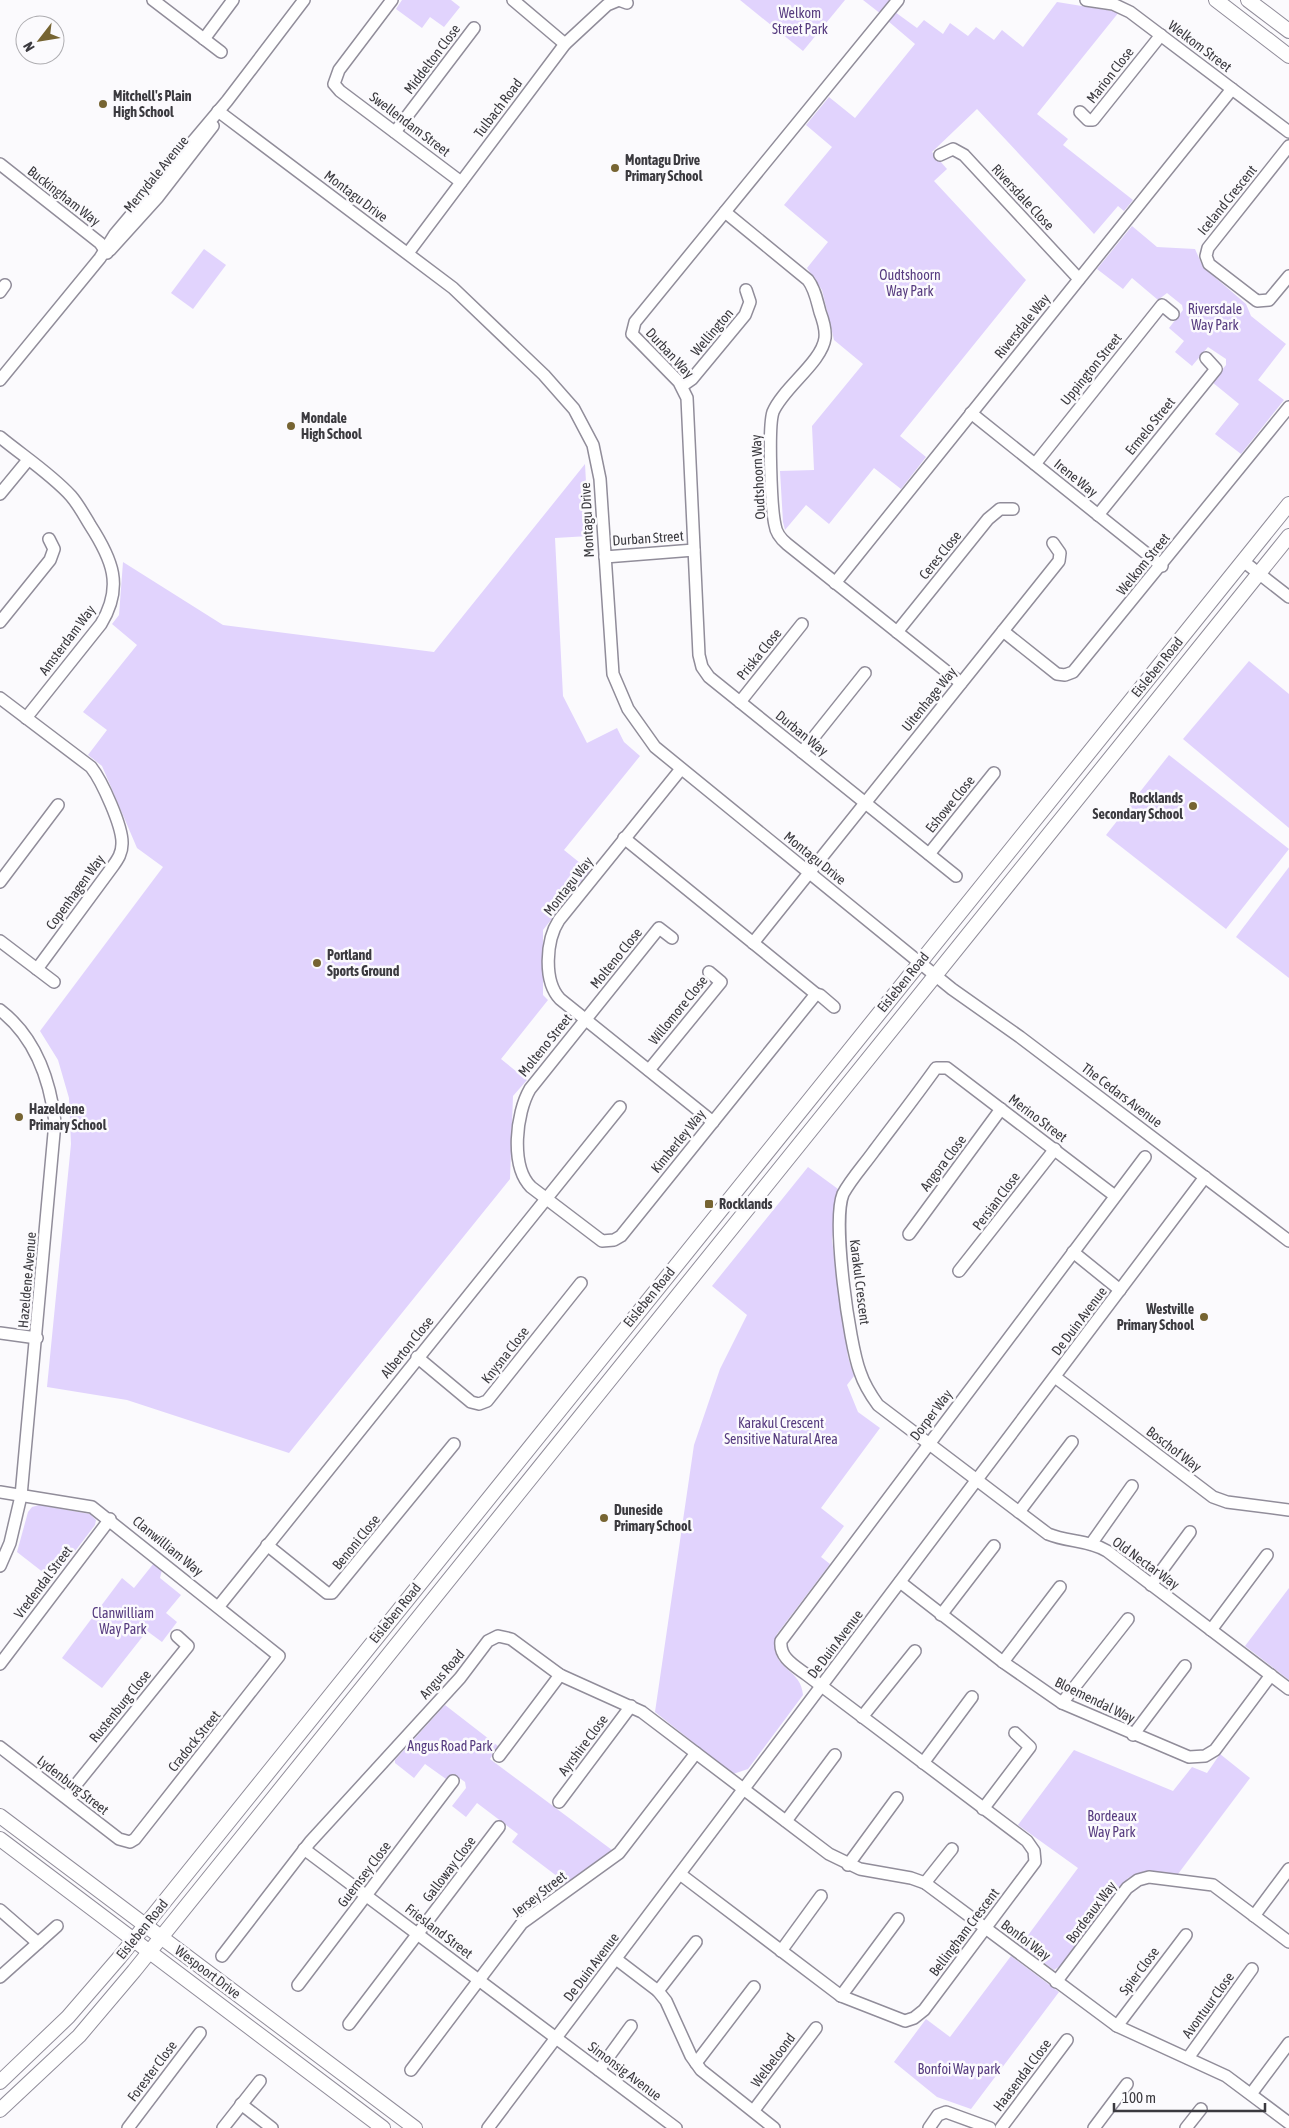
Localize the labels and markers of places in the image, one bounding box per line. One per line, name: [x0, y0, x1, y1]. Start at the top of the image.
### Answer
place label: Mitchell's Plain High School: [113, 88, 192, 120]
marker: Mitchell's Plain High School: [97, 98, 109, 110]
place label: Montagu Drive Primary School: [625, 152, 703, 184]
marker: Montagu Drive Primary School: [609, 162, 621, 174]
place label: Mondale High School: [301, 410, 362, 442]
marker: Mondale High School: [285, 420, 297, 432]
place label: Rocklands Secondary School: [1093, 790, 1183, 822]
marker: Rocklands Secondary School: [1187, 800, 1199, 812]
place label: Portland Sports Ground: [327, 947, 400, 979]
marker: Portland Sports Ground: [311, 957, 323, 969]
place label: Hazeldene Primary School: [29, 1101, 107, 1133]
marker: Hazeldene Primary School: [13, 1111, 25, 1123]
place label: Rocklands: [719, 1196, 773, 1212]
marker: Rocklands: [703, 1198, 715, 1210]
place label: Westville Primary School: [1117, 1301, 1194, 1333]
marker: Westville Primary School: [1198, 1311, 1210, 1323]
place label: Duneside Primary School: [614, 1502, 692, 1534]
marker: Duneside Primary School: [598, 1512, 610, 1524]

